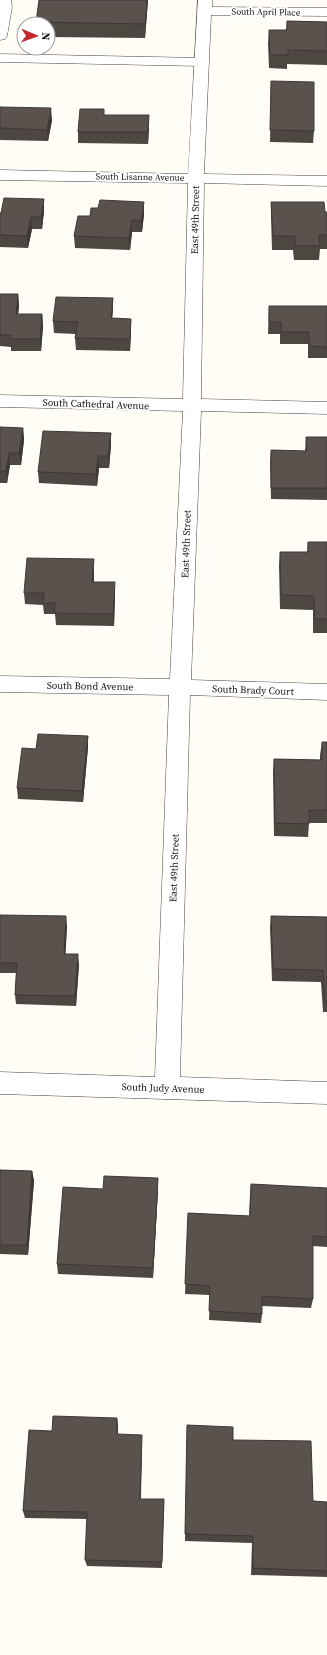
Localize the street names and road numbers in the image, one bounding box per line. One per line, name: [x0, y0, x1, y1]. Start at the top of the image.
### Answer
street label: South April Place: [231, 5, 301, 19]
street label: South Lisanne Avenue: [96, 170, 185, 184]
street label: East 49th Street: [188, 185, 202, 254]
street label: South Cathedral Avenue: [42, 396, 150, 412]
street label: East 49th Street: [178, 509, 194, 578]
street label: South Bond Avenue: [47, 679, 133, 693]
street label: South Brady Court: [212, 682, 295, 698]
street label: East 49th Street: [166, 833, 182, 902]
street label: South Judy Avenue: [121, 1080, 205, 1096]

